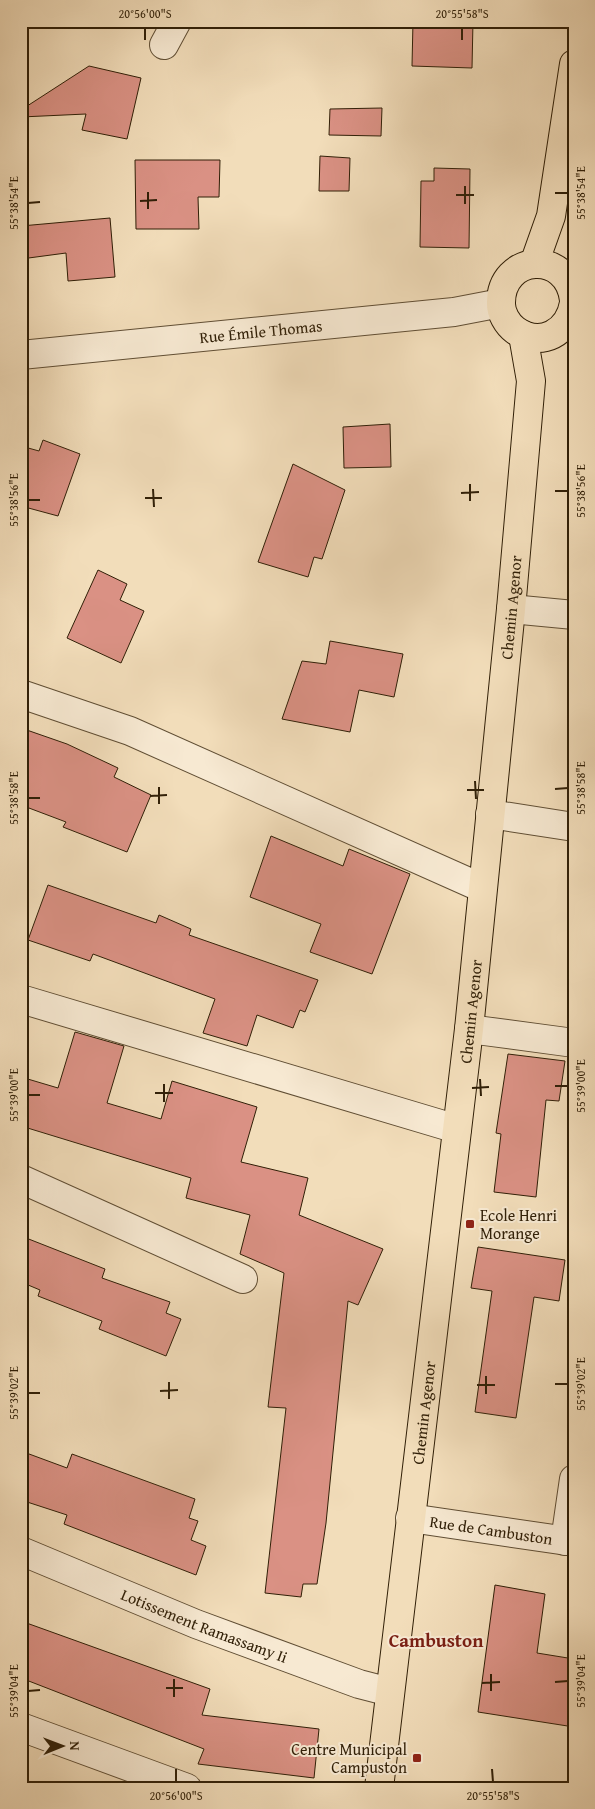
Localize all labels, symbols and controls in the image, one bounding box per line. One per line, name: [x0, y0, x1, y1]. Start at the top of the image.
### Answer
text: 20°56'00"S: [118, 5, 172, 22]
text: 20°55'58"S: [435, 5, 489, 22]
text: 55°38'54"E: [572, 166, 589, 220]
text: 55°38'54"E: [5, 176, 22, 230]
street label: Rue Émile Thomas: [198, 313, 323, 349]
text: 55°38'56"E: [572, 464, 589, 518]
text: 55°38'56"E: [5, 473, 22, 527]
street label: Chemin Agenor: [494, 554, 528, 660]
text: 55°38'58"E: [572, 761, 589, 815]
text: 55°38'58"E: [5, 771, 22, 825]
street label: Chemin Agenor: [453, 958, 488, 1065]
text: 55°39'00"E: [572, 1059, 589, 1113]
text: 55°39'00"E: [5, 1068, 22, 1122]
place label: Ecole Henri Morange: [480, 1203, 558, 1245]
marker: Ecole Henri Morange: [464, 1218, 476, 1230]
text: 55°39'02"E: [572, 1357, 589, 1411]
street label: Chemin Agenor: [405, 1359, 442, 1466]
text: 55°39'02"E: [5, 1366, 22, 1420]
street label: Rue de Cambuston: [428, 1509, 554, 1551]
street label: Lotissement Ramassamy Ii: [118, 1582, 291, 1669]
district label: Cambuston: [389, 1626, 484, 1654]
text: 55°39'04"E: [572, 1654, 589, 1708]
text: 55°39'04"E: [5, 1664, 22, 1718]
north arrow: [38, 1722, 88, 1772]
place label: Centre Municipal Campuston: [291, 1737, 408, 1779]
text: N: [65, 1741, 85, 1751]
marker: Centre Municipal Campuston: [411, 1752, 423, 1764]
text: 20°56'00"S: [149, 1787, 203, 1804]
text: 20°55'58"S: [466, 1787, 520, 1804]

